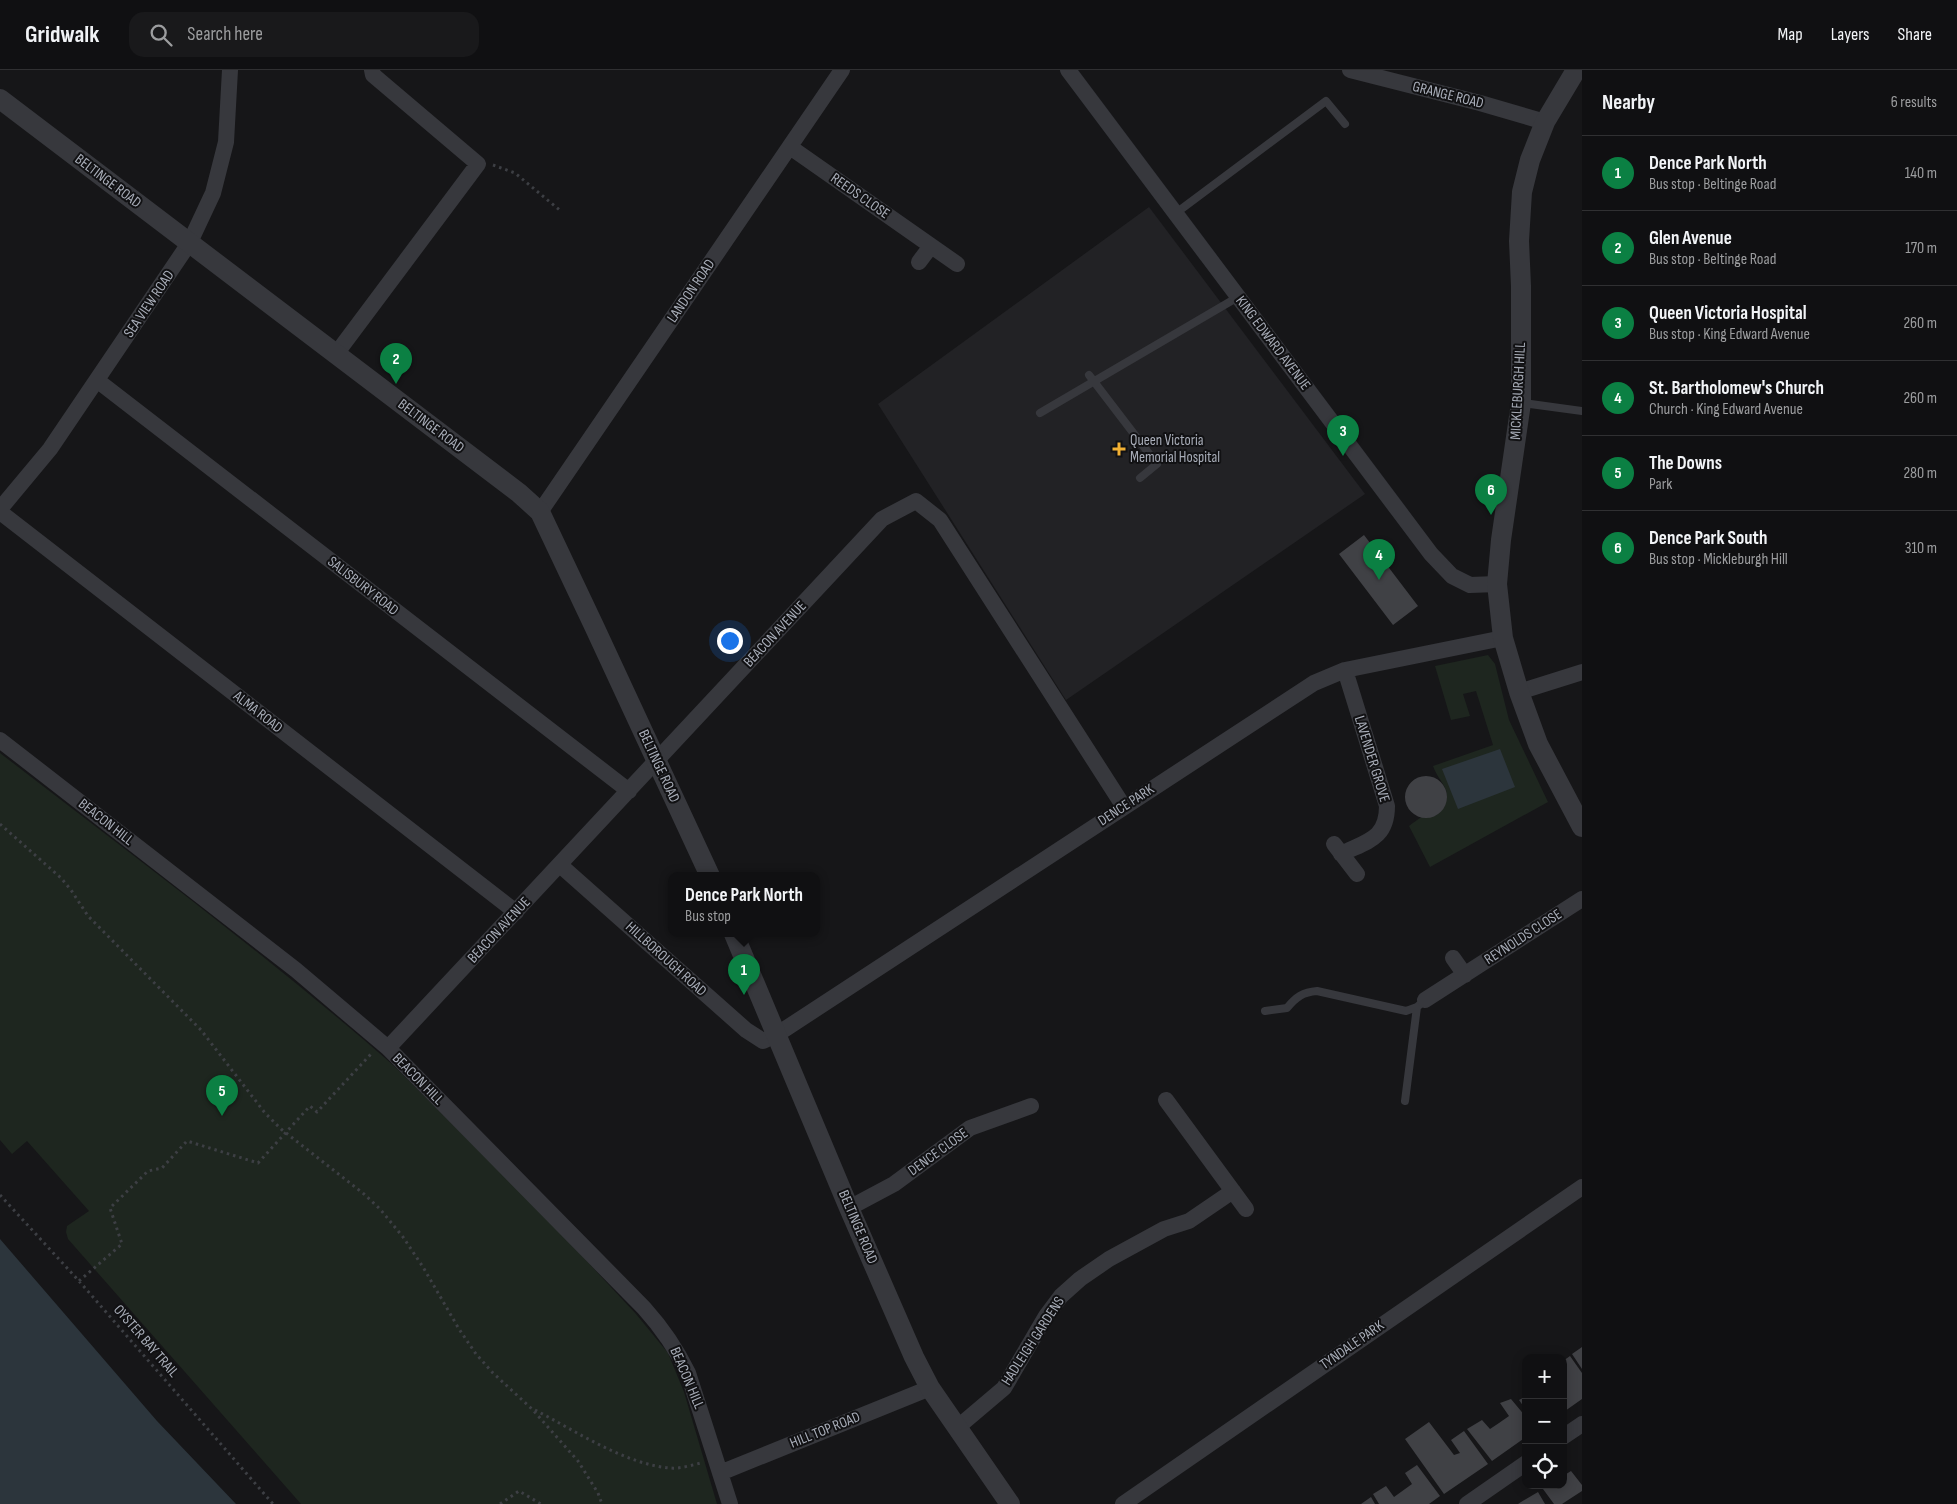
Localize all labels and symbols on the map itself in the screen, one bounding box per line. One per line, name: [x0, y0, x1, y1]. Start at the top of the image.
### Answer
street label: GRANGE ROAD: [1411, 77, 1485, 113]
street label: BELTINGE ROAD: [71, 150, 145, 212]
street label: REEDS CLOSE: [827, 169, 893, 223]
street label: LANDON ROAD: [663, 256, 719, 326]
street label: SEA VIEW ROAD: [119, 267, 179, 341]
street label: KING EDWARD AVENUE: [1231, 292, 1315, 394]
street label: MICKLEBURGH HILL: [1506, 341, 1530, 440]
pin: 2: [380, 343, 412, 384]
street label: BELTINGE ROAD: [394, 395, 468, 457]
pin: 3: [1327, 415, 1359, 456]
place label: Queen Victoria Memorial Hospital: [1130, 431, 1220, 467]
marker: Queen Victoria Memorial Hospital: [1112, 442, 1126, 456]
pin: 6: [1475, 474, 1507, 515]
pin: 4: [1363, 539, 1395, 580]
street label: SALISBURY ROAD: [324, 552, 402, 620]
street label: BEACON AVENUE: [739, 597, 811, 671]
your location: [717, 628, 743, 654]
street label: ALMA ROAD: [229, 686, 287, 737]
street label: LAVENDER GROVE: [1350, 713, 1394, 805]
street label: BELTINGE ROAD: [634, 727, 684, 805]
street label: DENCE PARK: [1094, 780, 1158, 830]
street label: BEACON HILL: [74, 794, 138, 850]
street label: BEACON AVENUE: [463, 893, 535, 967]
street label: REYNOLDS CLOSE: [1481, 905, 1565, 969]
street label: HILLBOROUGH ROAD: [621, 917, 711, 1001]
pin: 1: [728, 954, 760, 995]
street label: BEACON HILL: [388, 1049, 448, 1109]
pin: 5: [206, 1075, 238, 1116]
street label: DENCE CLOSE: [904, 1124, 972, 1180]
street label: BELTINGE ROAD: [834, 1187, 882, 1267]
street label: HADLEIGH GARDENS: [997, 1293, 1069, 1389]
street label: OYSTER BAY TRAIL: [109, 1301, 183, 1382]
street label: TYNDALE PARK: [1316, 1316, 1388, 1374]
street label: BEACON HILL: [665, 1344, 709, 1412]
street label: HILL TOP ROAD: [787, 1407, 863, 1453]

